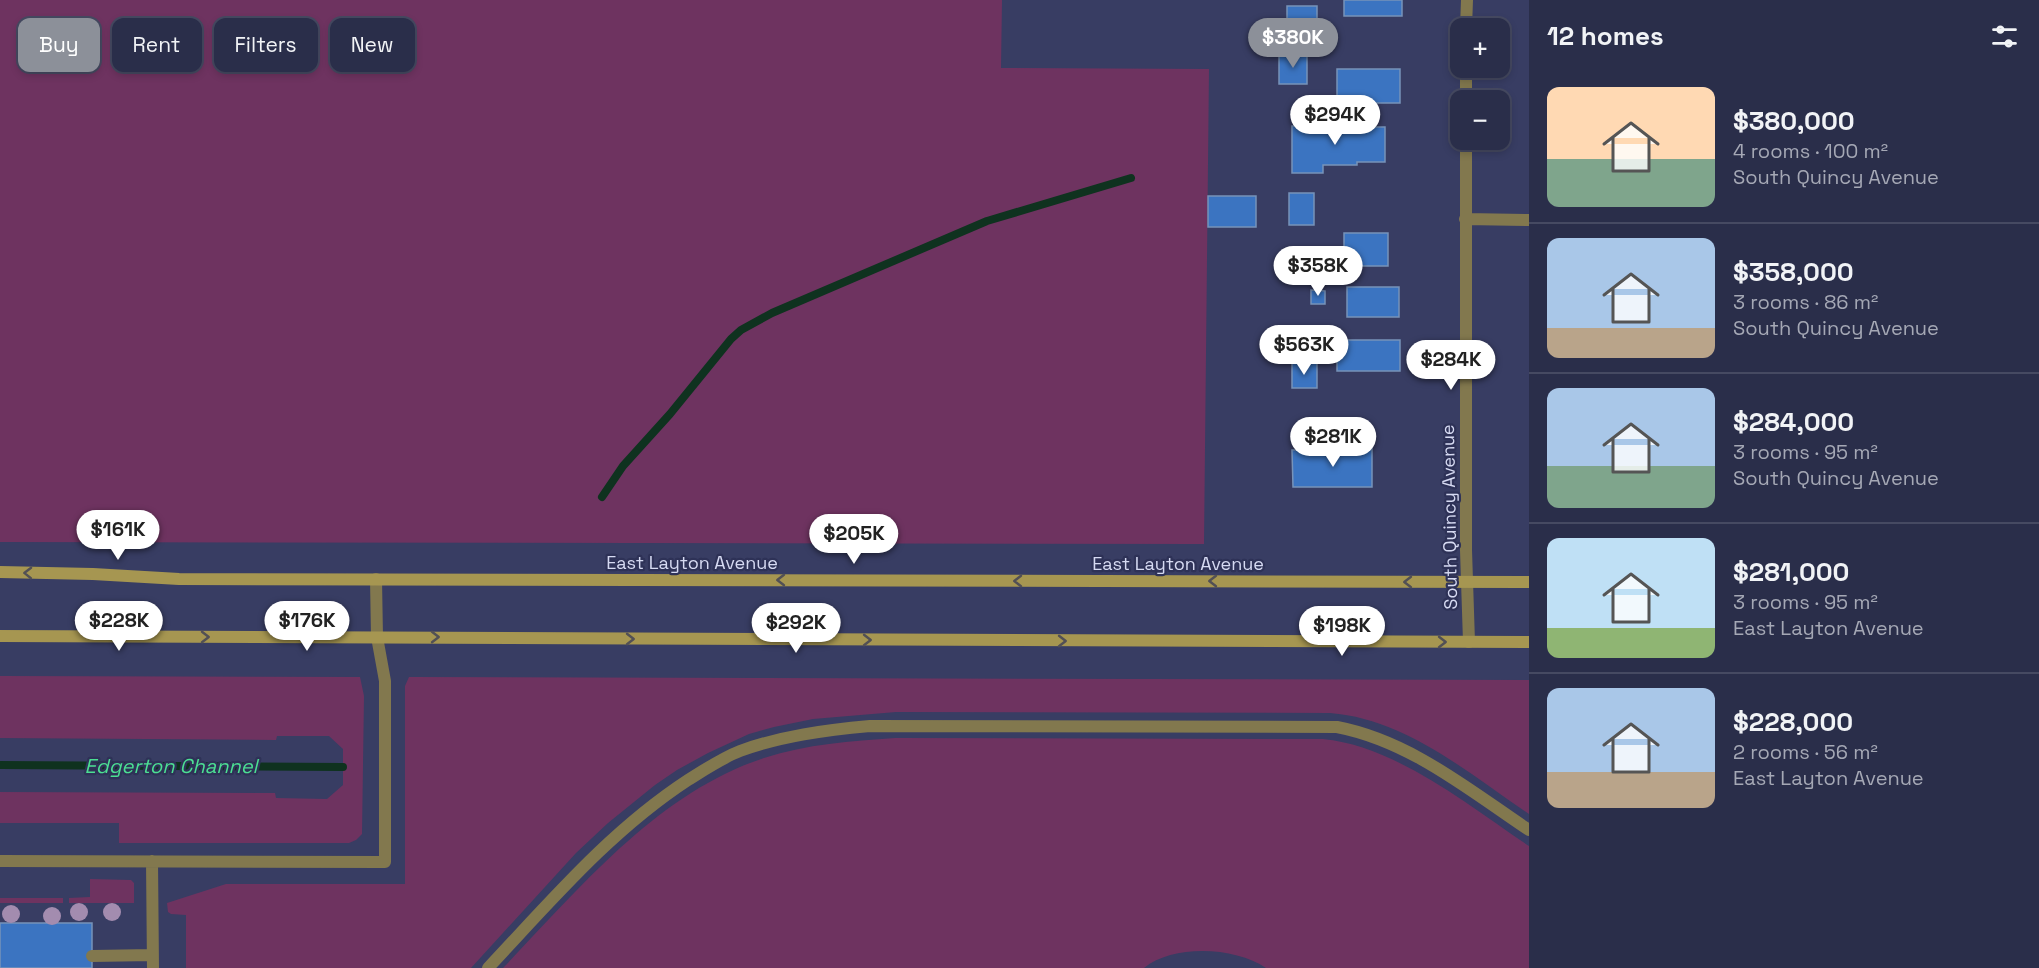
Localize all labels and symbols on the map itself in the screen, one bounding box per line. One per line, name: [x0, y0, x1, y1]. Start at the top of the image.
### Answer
pin: $380K: [1251, 18, 1335, 69]
pin: $294K: [1293, 95, 1377, 146]
pin: $358K: [1276, 246, 1360, 297]
pin: $563K: [1262, 325, 1346, 376]
pin: $284K: [1409, 340, 1493, 391]
pin: $281K: [1291, 417, 1375, 468]
street label: South Quincy Avenue: [1436, 424, 1462, 610]
pin: $161K: [76, 510, 160, 561]
pin: $205K: [812, 514, 896, 565]
street label: East Layton Avenue: [606, 551, 778, 574]
street label: East Layton Avenue: [1092, 552, 1264, 575]
one-way arrow: [24, 567, 33, 579]
one-way arrow: [776, 574, 785, 586]
one-way arrow: [1013, 575, 1022, 587]
one-way arrow: [1208, 575, 1217, 587]
one-way arrow: [1403, 576, 1412, 588]
pin: $228K: [77, 601, 161, 652]
pin: $176K: [265, 601, 349, 652]
pin: $292K: [754, 603, 838, 654]
pin: $198K: [1300, 606, 1384, 657]
one-way arrow: [201, 631, 210, 643]
one-way arrow: [431, 631, 440, 643]
one-way arrow: [626, 632, 635, 645]
one-way arrow: [863, 634, 872, 646]
one-way arrow: [1058, 635, 1067, 647]
one-way arrow: [1438, 636, 1447, 648]
water label: Edgerton Channel: [85, 753, 260, 779]

